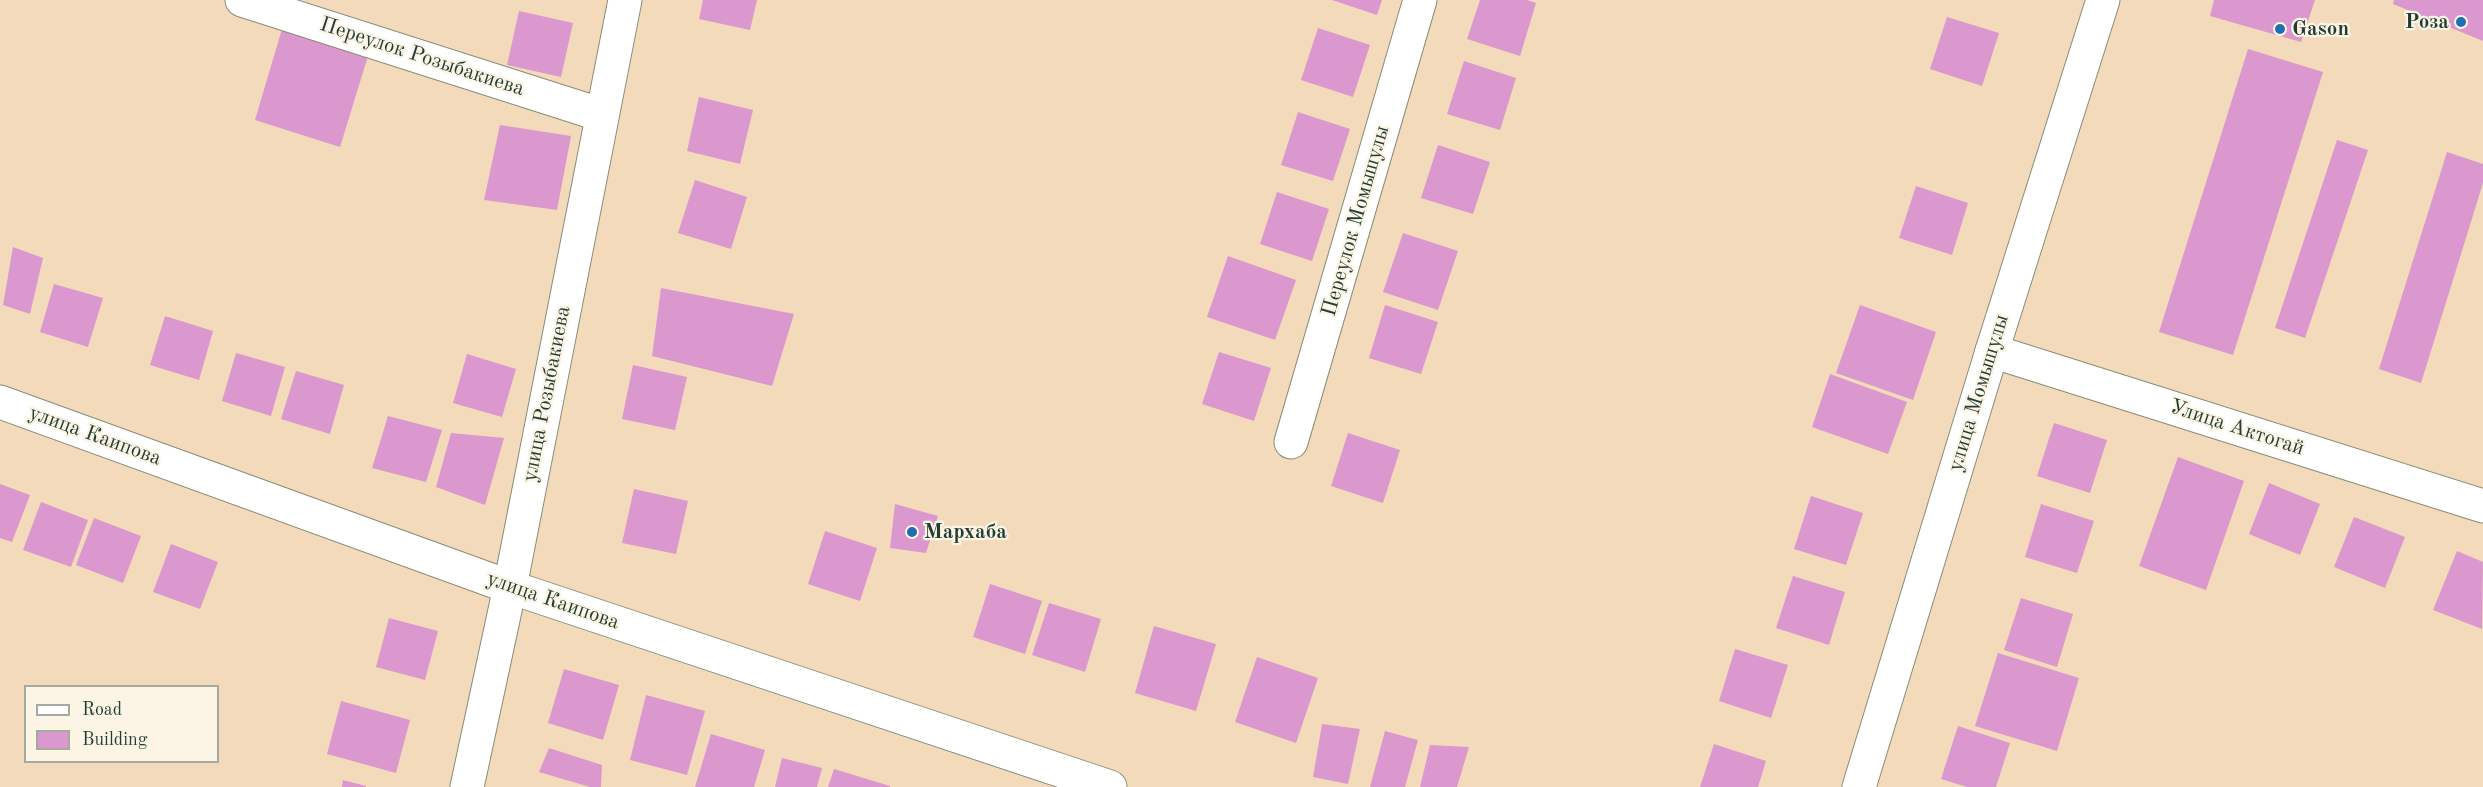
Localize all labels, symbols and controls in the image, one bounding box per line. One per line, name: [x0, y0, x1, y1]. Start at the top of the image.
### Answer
place label: Роза: [2405, 9, 2449, 35]
street label: Переулок Розыбакиева: [317, 12, 527, 102]
marker: Роза: [2454, 15, 2468, 29]
place label: Gason: [2292, 16, 2349, 42]
marker: Gason: [2273, 22, 2287, 36]
street label: Переулок Момышулы: [1317, 123, 1395, 319]
street label: улица Розыбакиева: [518, 304, 576, 484]
street label: улица Момышулы: [1943, 311, 2015, 475]
street label: Улица Актогай: [2167, 394, 2307, 462]
street label: улица Каипова: [25, 400, 165, 472]
place label: Мархаба: [924, 519, 1007, 545]
marker: Мархаба: [905, 525, 919, 539]
street label: улица Каипова: [483, 566, 623, 636]
legend: [24, 685, 219, 763]
text: Road: [82, 701, 122, 719]
text: Building: [82, 731, 147, 749]

